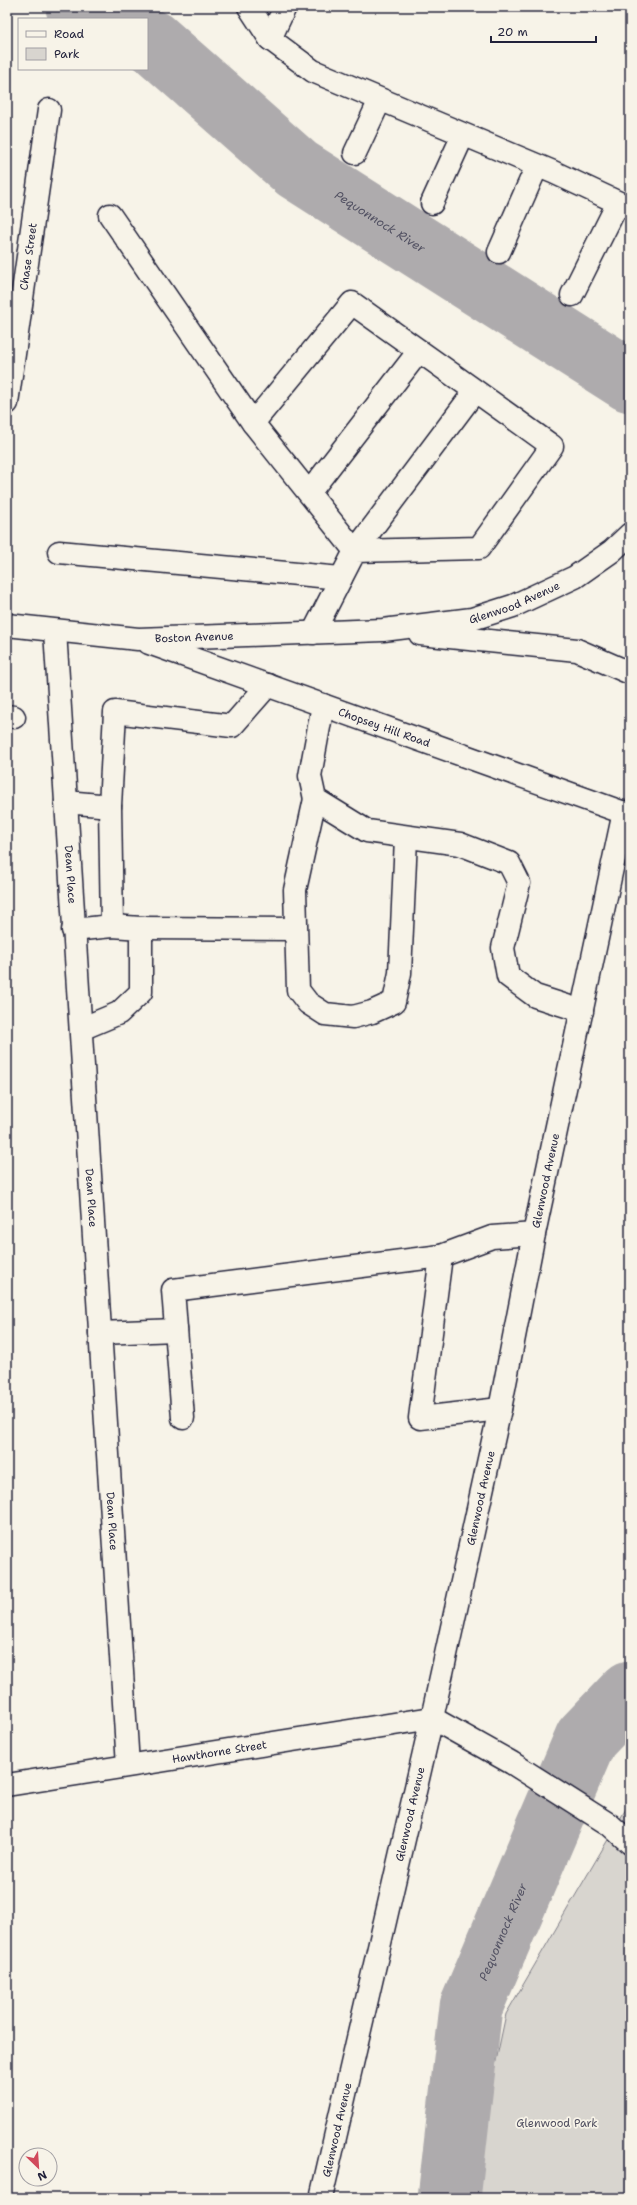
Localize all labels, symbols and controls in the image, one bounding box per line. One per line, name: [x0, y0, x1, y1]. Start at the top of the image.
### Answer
legend: [18, 18, 148, 70]
scale bar: [491, 18, 596, 44]
text: 20 m: [497, 24, 528, 40]
text: Road: [54, 26, 85, 42]
text: Park: [54, 46, 80, 62]
water label: Pequonnock River: [332, 187, 428, 257]
street label: Chase Street: [16, 222, 41, 291]
street label: Glenwood Avenue: [467, 578, 562, 628]
street label: Boston Avenue: [155, 628, 234, 646]
street label: Chopsey Hill Road: [336, 704, 432, 751]
street label: Dean Place: [61, 845, 80, 904]
street label: Glenwood Avenue: [528, 1132, 563, 1229]
street label: Dean Place: [82, 1168, 100, 1228]
street label: Glenwood Avenue: [463, 1449, 499, 1547]
street label: Dean Place: [102, 1491, 121, 1551]
street label: Hawthorne Street: [171, 1737, 268, 1767]
street label: Glenwood Avenue: [392, 1765, 428, 1863]
water label: Pequonnock River: [475, 1880, 531, 1983]
street label: Glenwood Avenue: [319, 2081, 355, 2179]
park label: Glenwood Park: [516, 2116, 598, 2131]
north arrow: [18, 2147, 58, 2187]
text: N: [35, 2167, 49, 2184]

